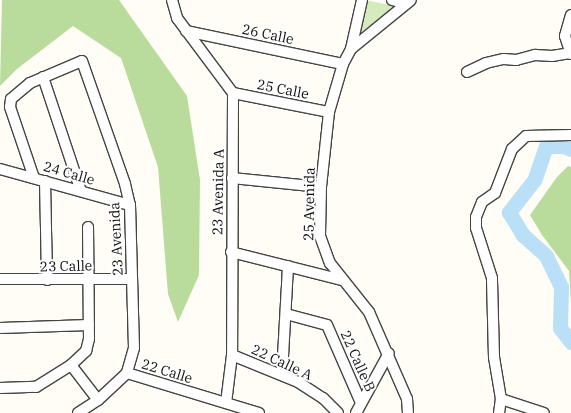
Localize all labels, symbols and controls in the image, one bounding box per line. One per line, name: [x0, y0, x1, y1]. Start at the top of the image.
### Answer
street label: 26 Calle: [241, 20, 295, 48]
street label: 25 Calle: [256, 76, 310, 102]
street label: 23 Avenida A: [209, 149, 227, 235]
street label: 24 Calle: [41, 158, 97, 188]
street label: 25 Avenida: [300, 167, 318, 241]
street label: 23 Avenida: [106, 202, 126, 276]
street label: 23 Calle: [40, 257, 92, 275]
street label: 22 Calle B: [337, 328, 379, 394]
street label: 22 Calle A: [249, 341, 315, 383]
street label: 22 Calle: [139, 355, 195, 387]

